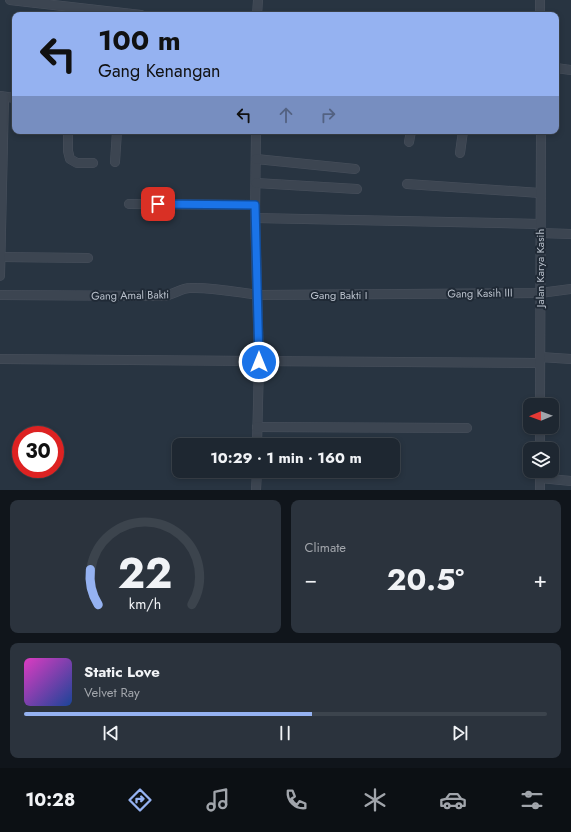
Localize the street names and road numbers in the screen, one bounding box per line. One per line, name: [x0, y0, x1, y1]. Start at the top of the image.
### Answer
street label: Jalan Karya Kasih: [532, 229, 548, 309]
street label: Gang Kasih III: [447, 284, 513, 302]
street label: Gang Amal Bakti: [91, 286, 169, 304]
street label: Gang Bakti I: [311, 287, 367, 303]

